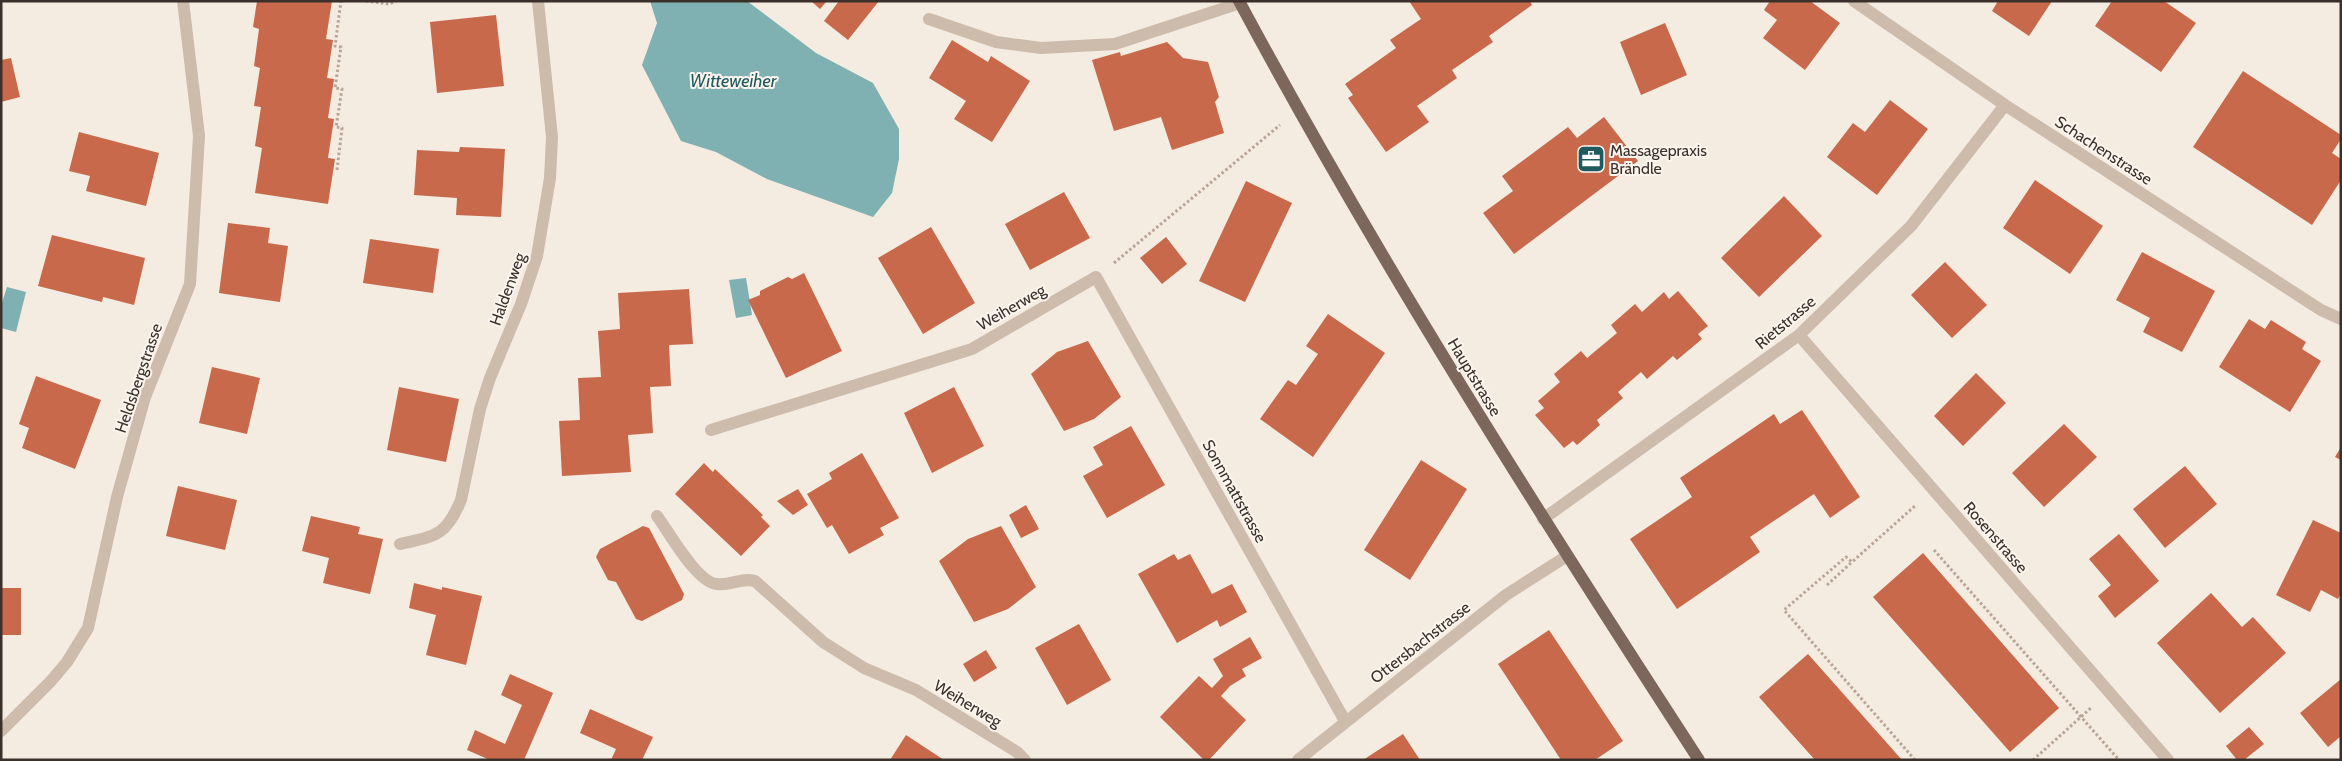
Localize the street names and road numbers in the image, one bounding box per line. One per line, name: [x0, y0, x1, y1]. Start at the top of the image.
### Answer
street label: Schachenstrasse: [2052, 112, 2156, 189]
street label: Haldenweg: [486, 249, 530, 328]
street label: Weiherweg: [974, 280, 1050, 335]
street label: Rietstrasse: [1751, 292, 1819, 353]
street label: Heldsbergstrasse: [111, 321, 166, 435]
street label: Hauptstrasse: [1444, 335, 1505, 420]
street label: Sonnmattstrasse: [1199, 437, 1271, 546]
street label: Rosenstrasse: [1960, 498, 2032, 577]
street label: Ottersbachstrasse: [1367, 598, 1474, 687]
street label: Weiherweg: [930, 676, 1006, 732]

